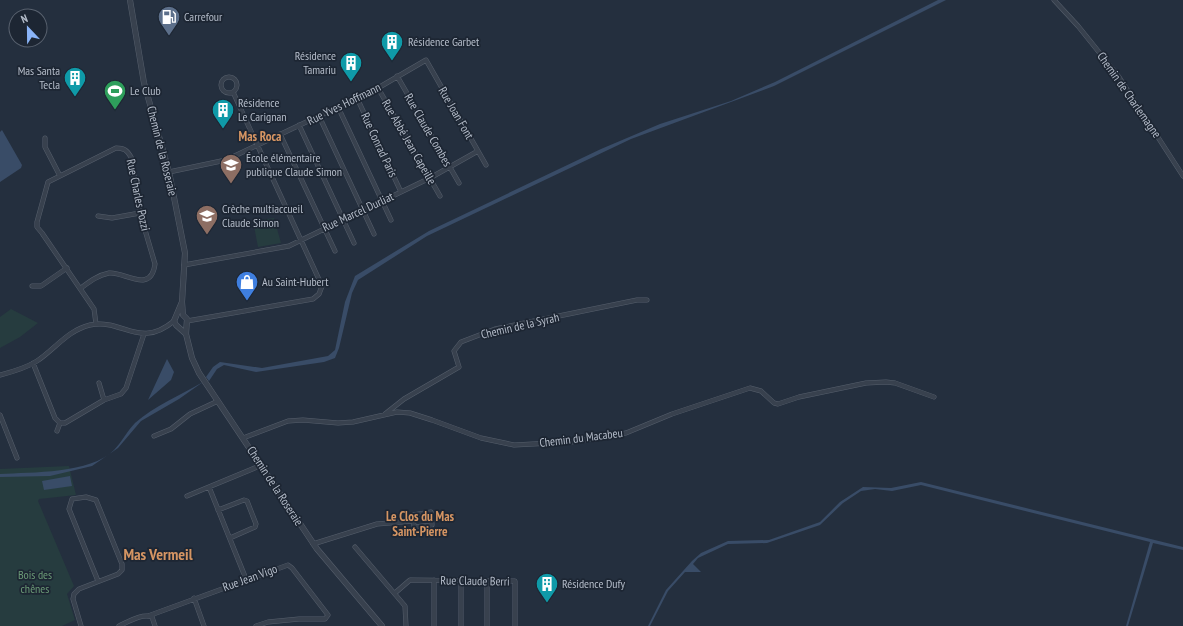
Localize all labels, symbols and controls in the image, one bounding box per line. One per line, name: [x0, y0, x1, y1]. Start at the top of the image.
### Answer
fuel station icon: Carrefour: [156, 4, 182, 37]
north arrow: [8, 8, 48, 48]
place label: Carrefour: [184, 9, 223, 24]
text: N: [19, 11, 30, 26]
building icon: Résidence Garbet: [379, 29, 405, 62]
place label: Résidence Garbet: [408, 34, 480, 49]
place label: Résidence Tamariu: [295, 48, 336, 77]
street label: Chemin de Charlemagne: [1094, 49, 1165, 141]
building icon: Résidence Tamariu: [338, 50, 364, 83]
place label: Mas Santa Tecla: [18, 63, 60, 92]
building icon: Mas Santa Tecla: [62, 65, 88, 98]
sports icon: Le Club: [102, 78, 128, 111]
street label: Rue Yves Hoffmann: [304, 79, 383, 128]
place label: Le Club: [130, 83, 161, 98]
street label: Rue Joan Font: [435, 84, 478, 142]
street label: Rue Claude Combes: [401, 91, 455, 169]
place label: Résidence Le Carignan: [238, 95, 287, 124]
building icon: Résidence Le Carignan: [210, 97, 236, 130]
street label: Rue Abbé Jean Capeille: [379, 97, 440, 187]
street label: Chemin de la Roseraie: [144, 104, 181, 197]
street label: Rue Conrad Paris: [358, 110, 401, 180]
district label: Mas Roca: [239, 128, 281, 145]
place label: École élémentaire publique Claude Simon: [246, 150, 342, 179]
school or university icon: École élémentaire publique Claude Simon: [218, 152, 244, 185]
street label: Rue Charles Pozzi: [124, 158, 153, 232]
street label: Rue Marcel Durliat: [320, 188, 396, 235]
place label: Crèche multiaccueil Claude Simon: [222, 201, 303, 230]
school or university icon: Crèche multiaccueil Claude Simon: [194, 203, 220, 236]
shop icon: Au Saint-Hubert: [234, 269, 260, 302]
place label: Au Saint-Hubert: [262, 274, 329, 289]
street label: Chemin de la Syrah: [479, 309, 560, 342]
street label: Chemin du Macabeu: [538, 425, 623, 450]
street label: Chemin de la Roseraie: [244, 443, 307, 528]
district label: Le Clos du Mas Saint-Pierre: [386, 508, 455, 540]
district label: Mas Vermeil: [123, 544, 193, 564]
street label: Rue Jean Vigo: [220, 561, 279, 594]
park label: Bois des chênes: [18, 567, 52, 596]
building icon: Résidence Dufy: [534, 571, 560, 604]
street label: Rue Claude Berri: [440, 572, 510, 589]
place label: Résidence Dufy: [562, 576, 625, 591]

